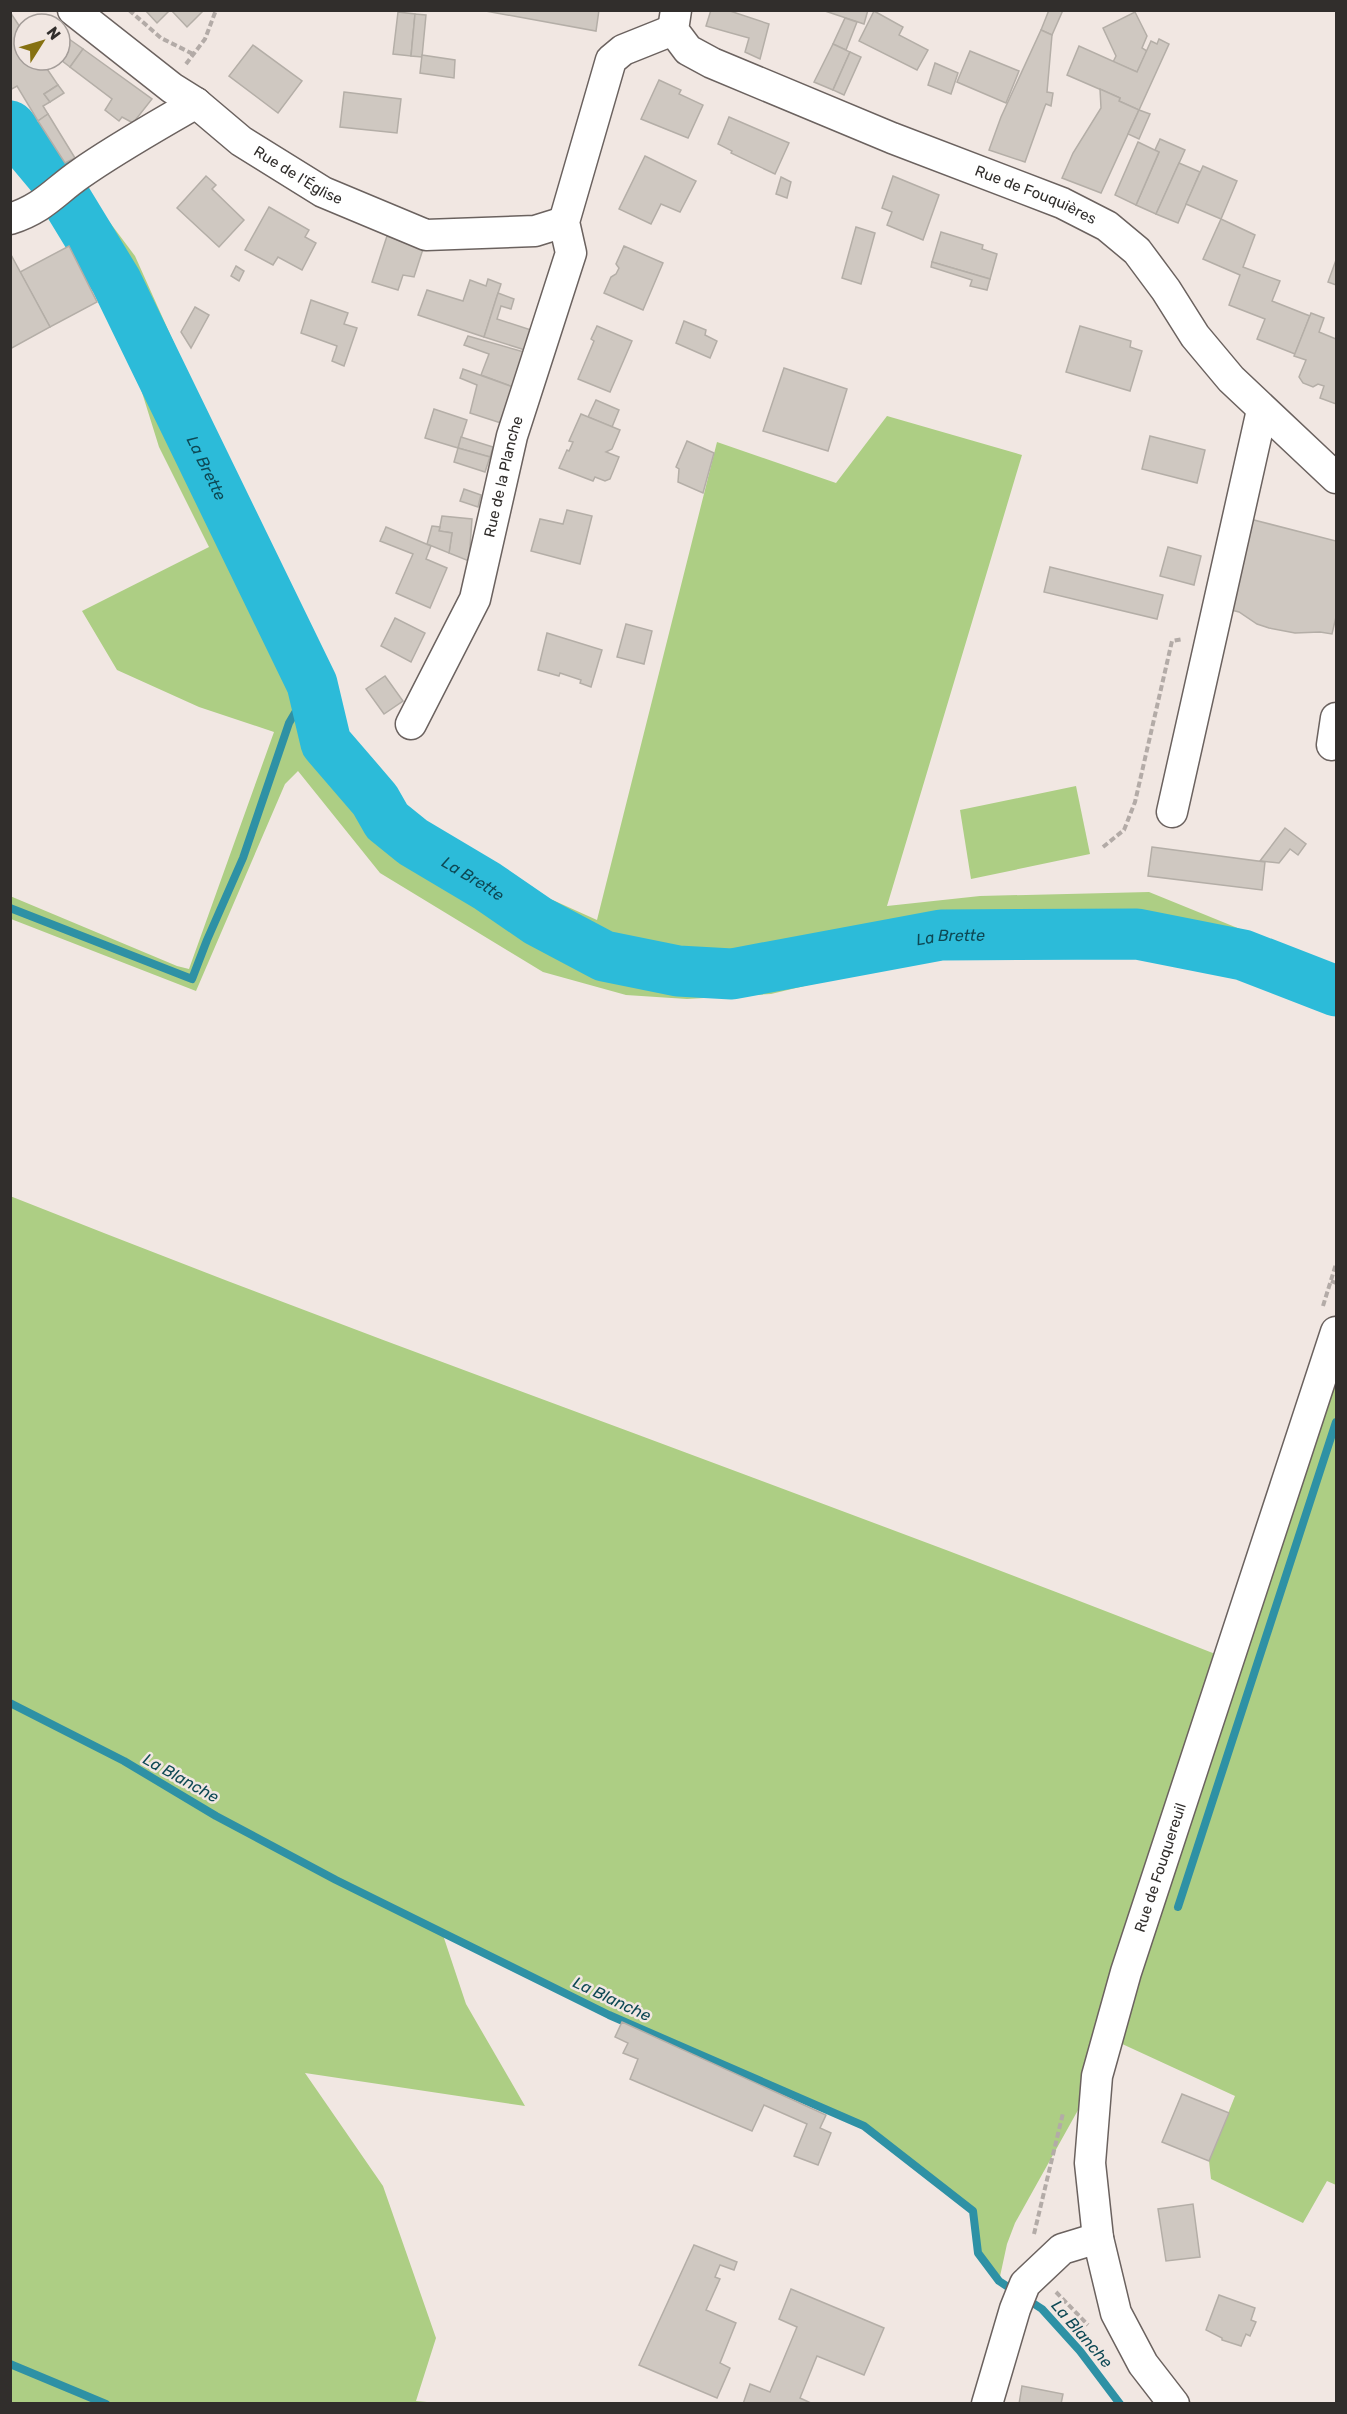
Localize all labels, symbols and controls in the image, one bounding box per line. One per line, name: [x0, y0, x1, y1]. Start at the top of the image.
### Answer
north arrow: [12, 12, 72, 72]
text: N: [43, 23, 65, 44]
street label: Rue de l'Église: [250, 142, 345, 208]
street label: Rue de Fouquières: [972, 162, 1100, 228]
street label: Rue de la Planche: [480, 414, 527, 539]
water label: La Brette: [183, 433, 231, 503]
water label: La Brette: [439, 852, 508, 904]
water label: La Brette: [914, 925, 985, 949]
water label: La Blanche: [140, 1749, 222, 1807]
street label: Rue de Fouquereuil: [1131, 1801, 1190, 1934]
water label: La Blanche: [570, 1973, 654, 2025]
water label: La Blanche: [1047, 2296, 1117, 2372]

